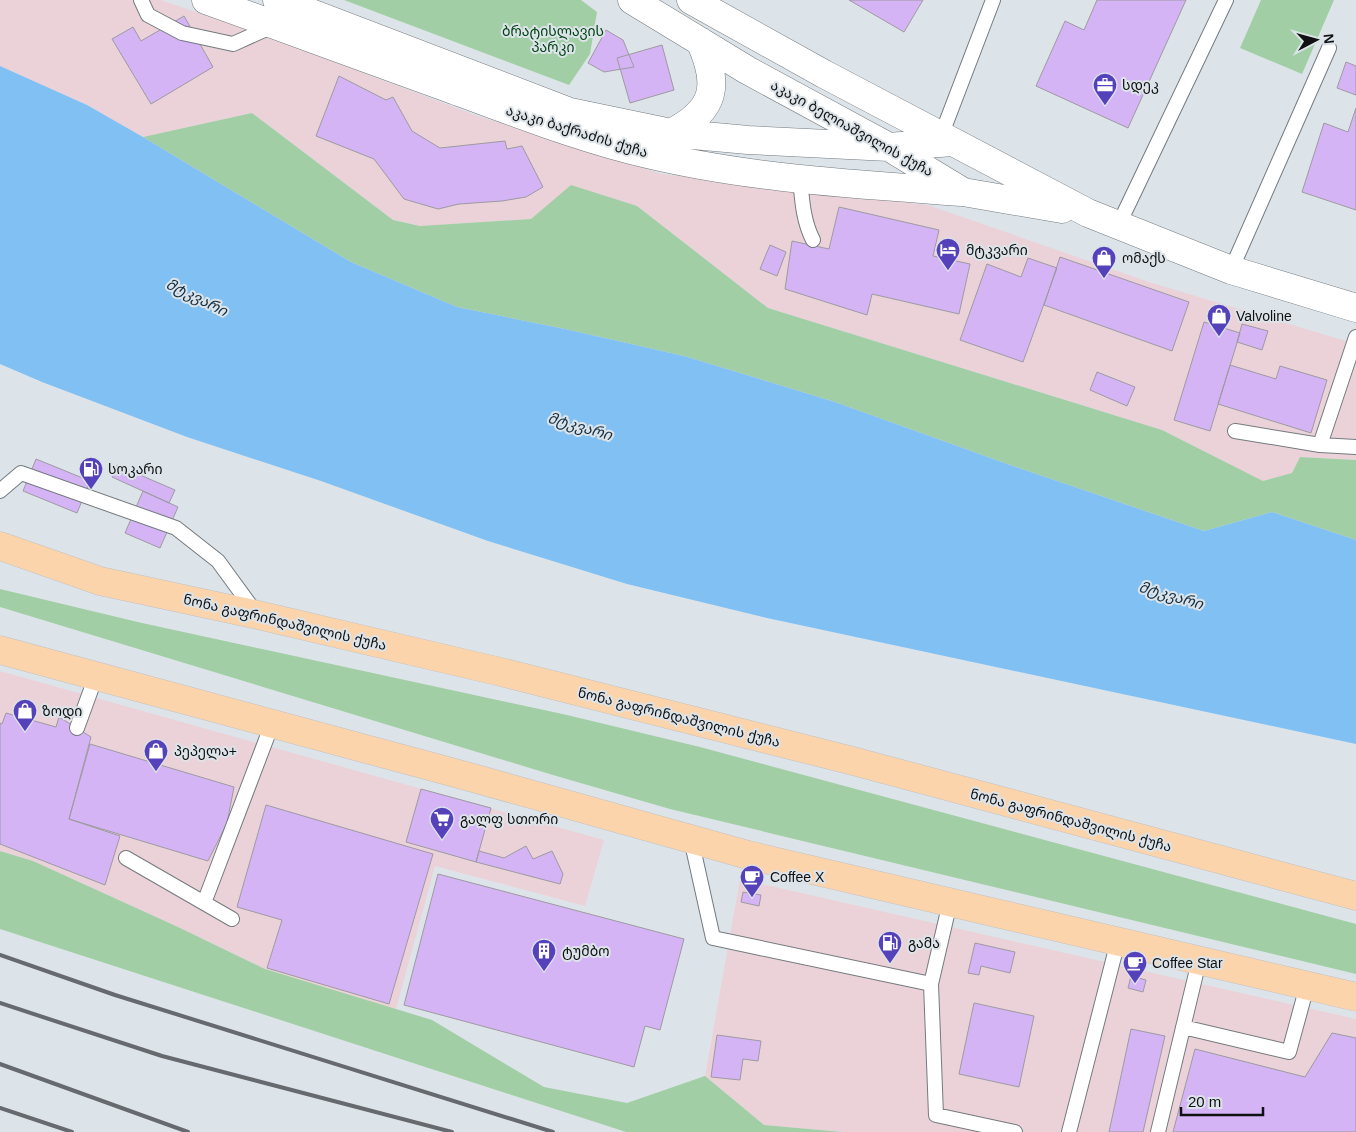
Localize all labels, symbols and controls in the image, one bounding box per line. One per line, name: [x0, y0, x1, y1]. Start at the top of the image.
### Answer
north arrow: [1291, 15, 1341, 65]
park label: ბრატისლავის პარკი: [502, 23, 604, 56]
text: N: [1320, 33, 1337, 45]
office icon: სდეკ: [1092, 72, 1118, 106]
street label: აკაკი ბელიაშვილის ქუჩა: [767, 77, 936, 180]
place label: სდეკ: [1122, 77, 1159, 94]
street label: აკაკი ბაქრაძის ქუჩა: [504, 102, 650, 161]
hotel icon: მტკვარი: [935, 237, 961, 271]
place label: მტკვარი: [966, 242, 1028, 259]
shop icon: ომაქს: [1091, 245, 1117, 279]
place label: ომაქს: [1122, 250, 1166, 267]
water label: მტკვარი: [163, 275, 232, 321]
shop icon: Valvoline: [1206, 303, 1232, 337]
place label: Valvoline: [1236, 308, 1292, 324]
water label: მტკვარი: [546, 409, 616, 445]
fuel station icon: სოკარი: [78, 456, 104, 490]
place label: სოკარი: [108, 461, 163, 478]
water label: მტკვარი: [1137, 578, 1207, 614]
street label: ნონა გაფრინდაშვილის ქუჩა: [182, 591, 388, 654]
street label: ნონა გაფრინდაშვილის ქუჩა: [576, 684, 782, 751]
shop icon: ზოდი: [12, 698, 38, 732]
place label: ზოდი: [42, 703, 82, 720]
shop icon: პეპელა+: [143, 738, 169, 772]
place label: პეპელა+: [174, 743, 237, 760]
street label: ნონა გაფრინდაშვილის ქუჩა: [968, 785, 1173, 856]
supermarket icon: გალფ სთორი: [429, 806, 455, 840]
place label: გალფ სთორი: [460, 811, 558, 828]
cafe icon: Coffee X: [739, 864, 765, 898]
place label: Coffee X: [770, 869, 825, 885]
fuel station icon: გამა: [877, 930, 903, 964]
place label: გამა: [908, 935, 940, 952]
building icon: ტუმბო: [531, 938, 557, 972]
place label: ტუმბო: [562, 943, 609, 960]
cafe icon: Coffee Star: [1122, 950, 1148, 984]
place label: Coffee Star: [1152, 955, 1223, 971]
scale bar: [1181, 1084, 1264, 1116]
text: 20 m: [1188, 1093, 1221, 1110]

